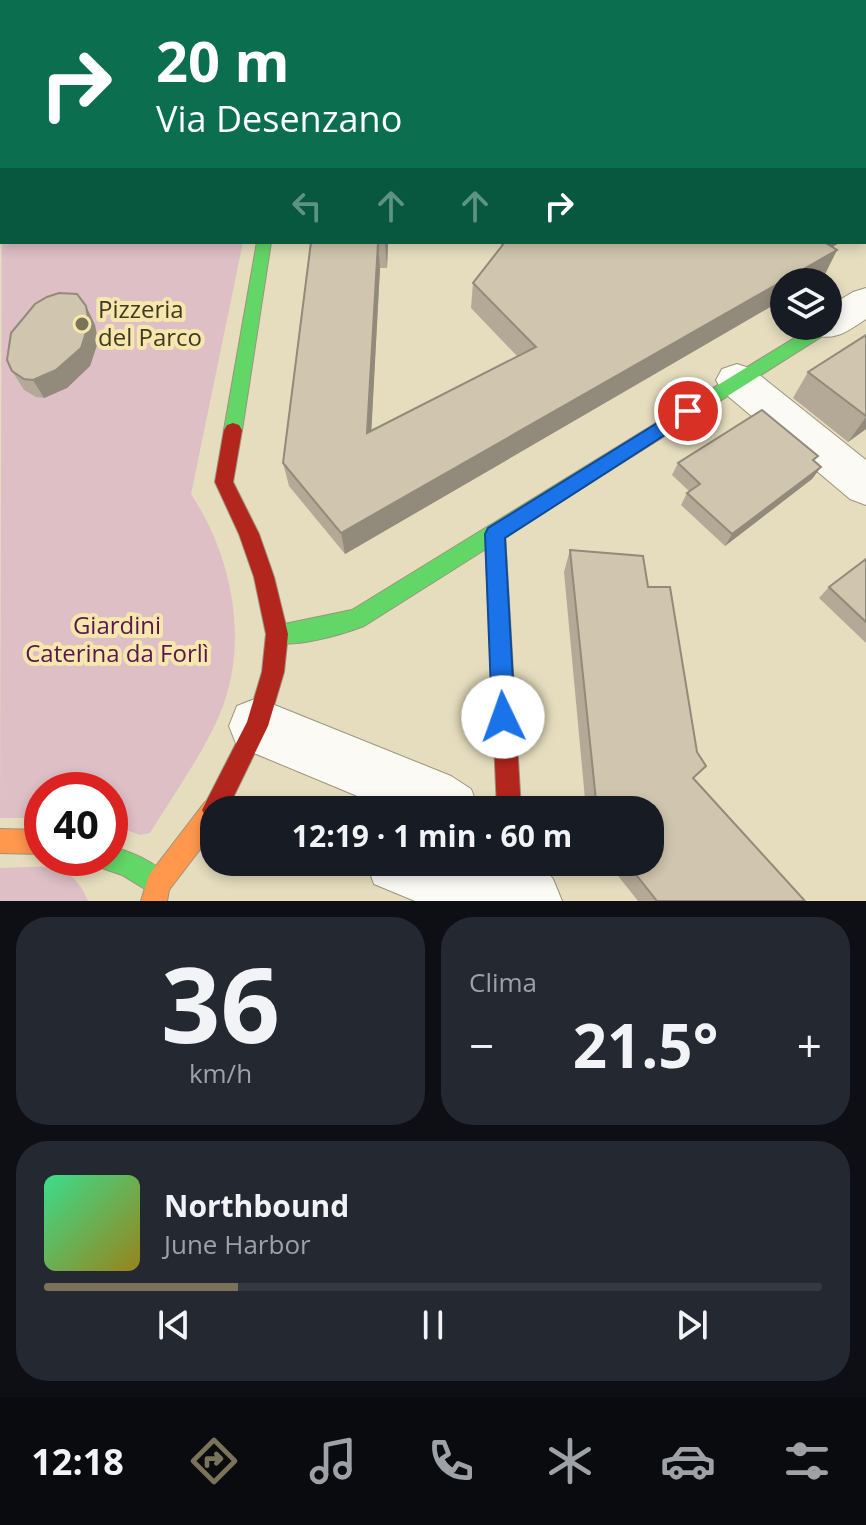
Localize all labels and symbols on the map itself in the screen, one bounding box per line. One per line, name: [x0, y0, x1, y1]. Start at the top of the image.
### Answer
place label: Pizzeria del Parco: [98, 292, 202, 353]
marker: Pizzeria del Parco: [73, 315, 91, 333]
pin: [654, 377, 722, 445]
park label: Giardini Caterina da Forlì: [25, 608, 209, 669]
position arrow: [461, 675, 545, 759]
speed limit sign: 40: [24, 772, 128, 876]

